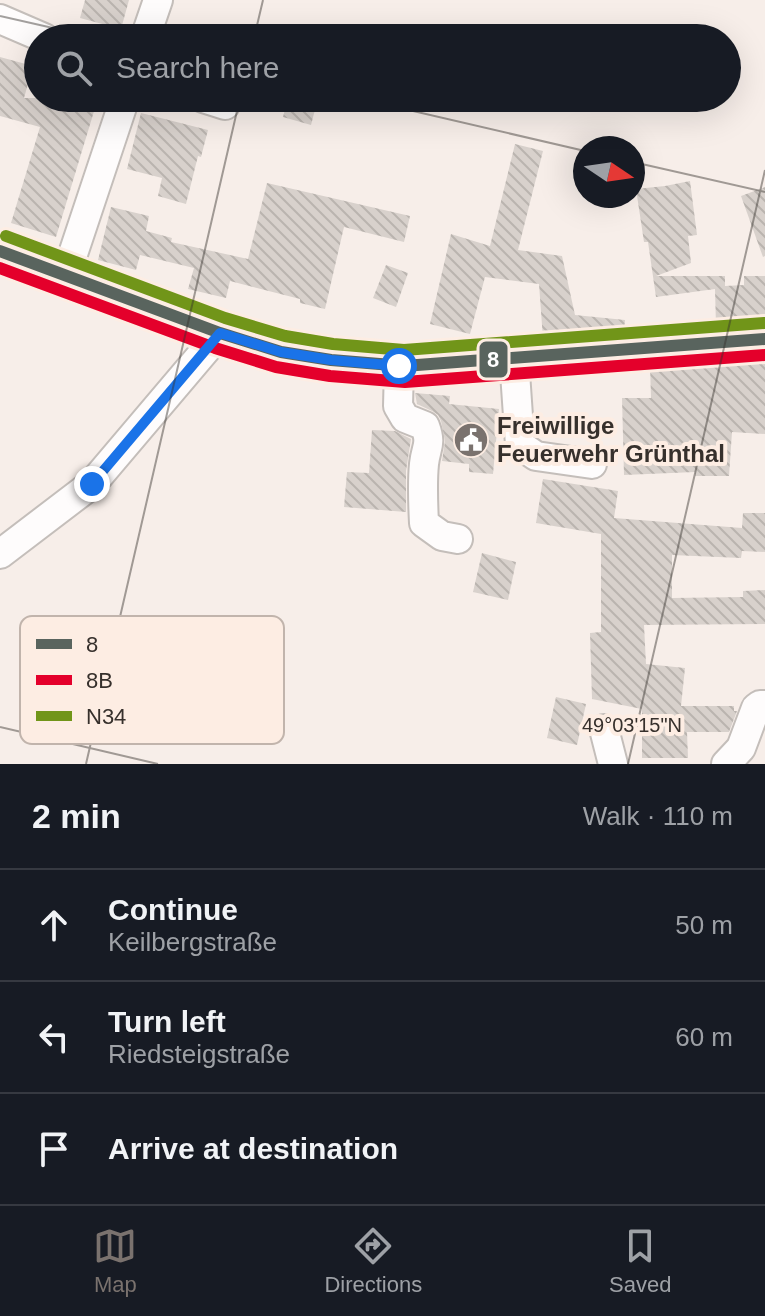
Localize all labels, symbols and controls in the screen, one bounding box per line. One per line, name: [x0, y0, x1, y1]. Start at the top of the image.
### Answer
search box: [24, 24, 741, 112]
icon: search: [52, 46, 96, 90]
text: Search here: [116, 51, 279, 84]
north arrow: [573, 136, 645, 208]
line badge: 8: [478, 340, 509, 379]
text: 8: [487, 347, 499, 372]
route start: [381, 348, 417, 384]
place label: Freiwillige Feuerwehr Grünthal: [497, 412, 725, 467]
public building icon: Freiwillige Feuerwehr Grünthal: [452, 421, 490, 459]
route end: [74, 466, 110, 502]
legend: [20, 616, 284, 744]
text: 8: [86, 632, 98, 657]
text: 8B: [86, 668, 113, 693]
text: N34: [86, 704, 126, 729]
text: 49°03'15"N: [582, 714, 682, 736]
text: 2 min: [32, 797, 121, 835]
text: Walk · 110 m: [583, 801, 733, 831]
text: Continue: [108, 893, 238, 926]
icon: ahead: [32, 903, 76, 947]
text: 50 m: [675, 910, 733, 940]
text: Keilbergstraße: [108, 927, 277, 957]
text: Turn left: [108, 1005, 226, 1038]
icon: left: [32, 1015, 76, 1059]
text: 60 m: [675, 1022, 733, 1052]
text: Riedsteigstraße: [108, 1039, 290, 1069]
icon: arrive: [32, 1127, 76, 1171]
text: Arrive at destination: [108, 1132, 398, 1165]
tab: Map: [93, 1224, 137, 1298]
tab: Directions: [324, 1224, 422, 1298]
tab: Saved: [609, 1224, 672, 1298]

